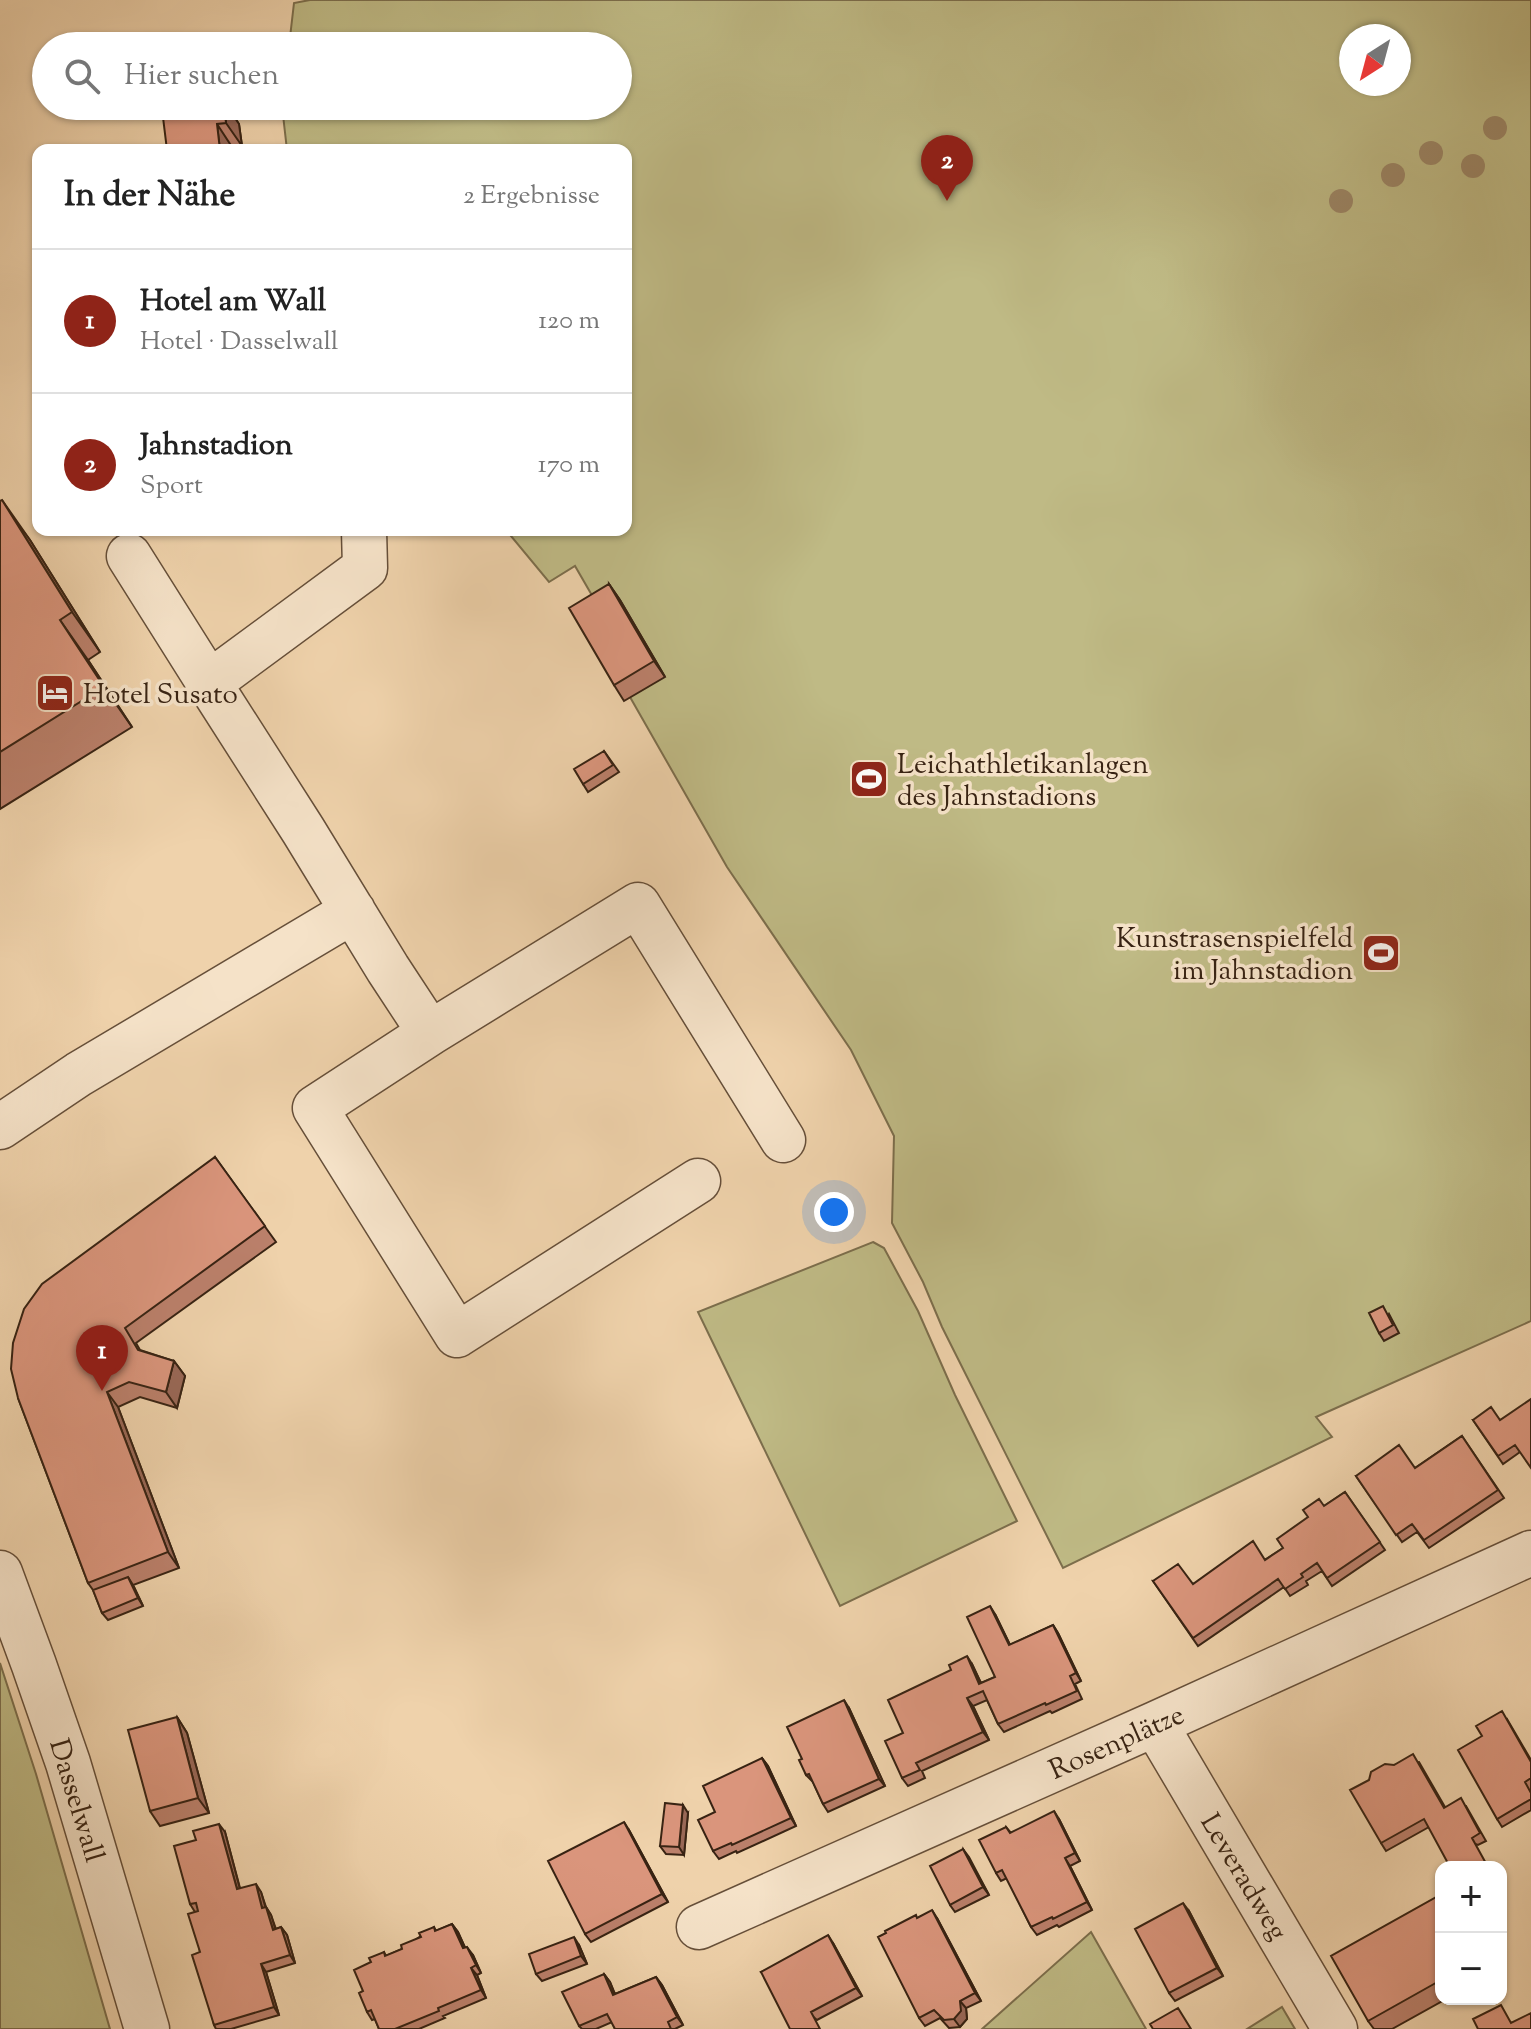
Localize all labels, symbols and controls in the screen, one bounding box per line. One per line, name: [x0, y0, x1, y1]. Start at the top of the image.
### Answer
north arrow: [1339, 24, 1411, 96]
search box: [32, 32, 632, 120]
icon: search: [60, 54, 104, 98]
text: Hier suchen: [124, 55, 279, 98]
pin: 2: [921, 135, 973, 201]
text: In der Nähe: [64, 172, 235, 221]
text: 2 Ergebnisse: [463, 178, 600, 215]
text: Hotel am Wall: [140, 281, 326, 324]
text: 1: [86, 303, 94, 340]
text: 120 m: [538, 303, 600, 340]
text: Hotel · Dasselwall: [140, 324, 338, 361]
text: Jahnstadion: [140, 425, 293, 468]
text: 2: [84, 447, 96, 484]
text: 170 m: [538, 447, 600, 484]
text: Sport: [140, 468, 203, 505]
hotel icon: Hotel Susato: [34, 672, 76, 714]
place label: Hotel Susato: [83, 676, 238, 716]
place label: Leichathletikanlagen des Jahnstadions: [897, 746, 1148, 818]
sports icon: Leichathletikanlagen des Jahnstadions: [848, 758, 890, 800]
place label: Kunstrasenspielfeld im Jahnstadion: [1116, 920, 1353, 992]
sports icon: Kunstrasenspielfeld im Jahnstadion: [1360, 932, 1402, 974]
your location: [814, 1192, 854, 1232]
pin: 1: [76, 1325, 128, 1391]
street label: Rosenplätze: [1043, 1696, 1191, 1791]
street label: Dasselwall: [37, 1734, 113, 1868]
street label: Leveradweg: [1189, 1806, 1296, 1949]
map controls: [1435, 1861, 1507, 2005]
button: +: [1435, 1861, 1507, 1933]
button: −: [1435, 1933, 1507, 2005]

